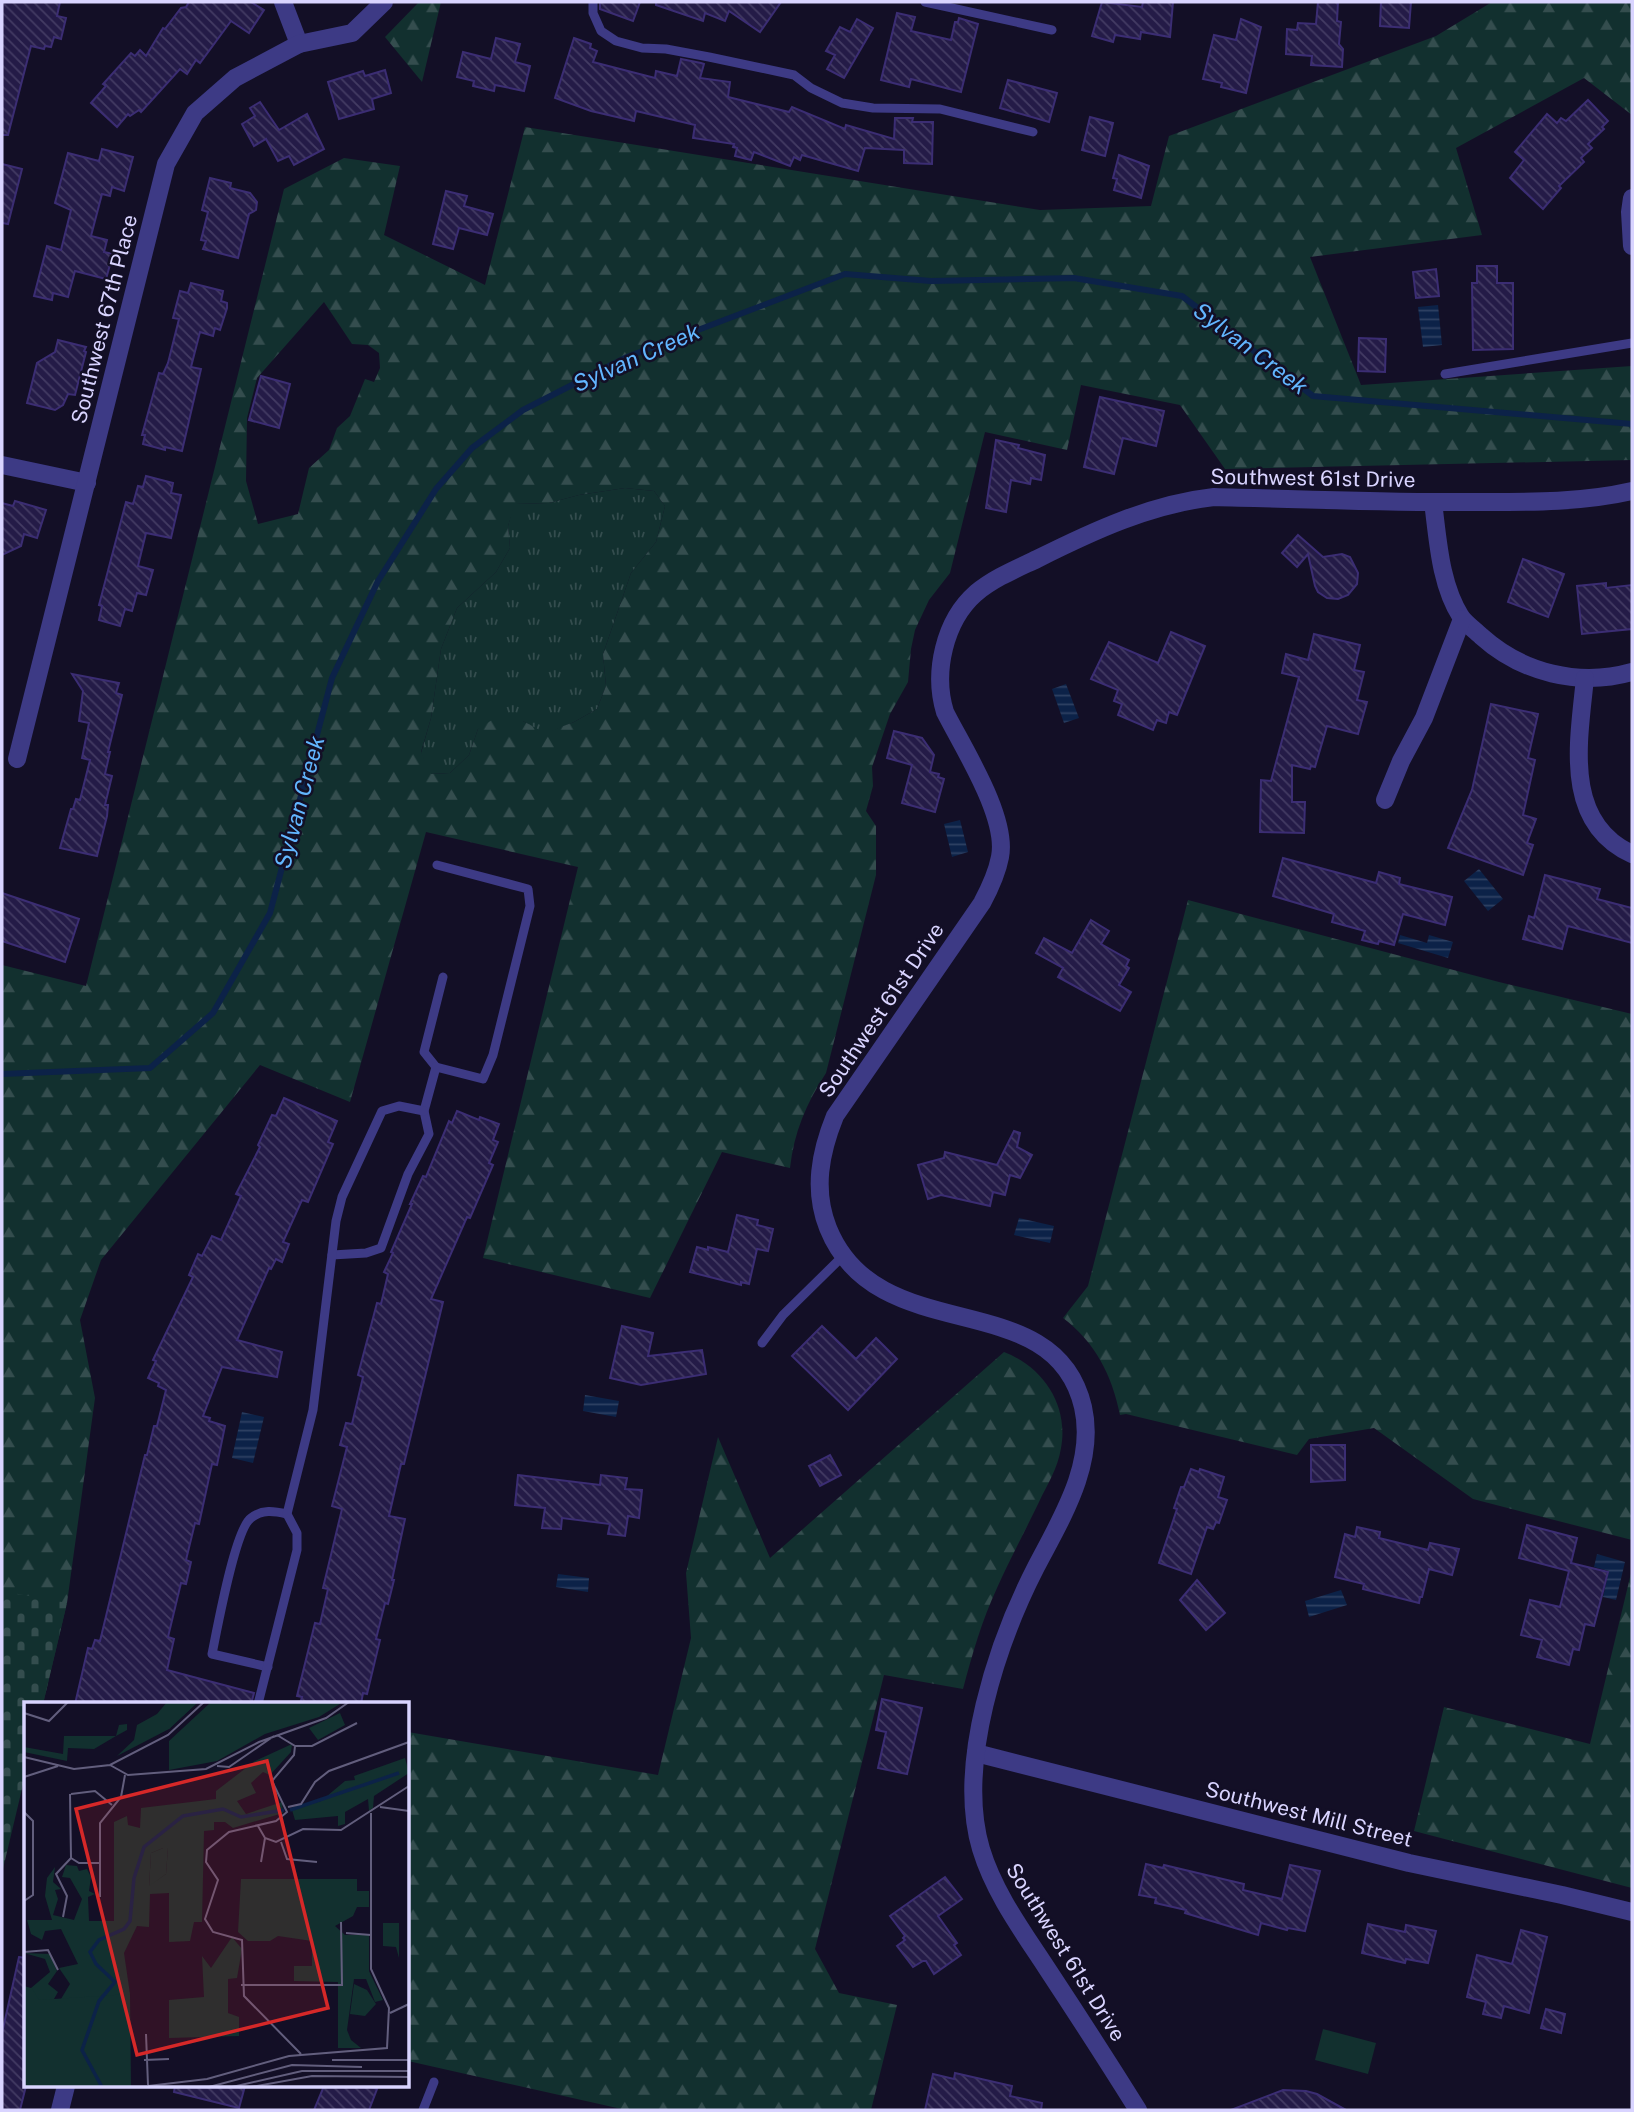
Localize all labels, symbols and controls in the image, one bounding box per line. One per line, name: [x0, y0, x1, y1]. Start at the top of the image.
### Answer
street label: Southwest 67th Place: [66, 212, 142, 426]
water label: Sylvan Creek: [1189, 296, 1314, 400]
water label: Sylvan Creek: [568, 317, 704, 397]
street label: Southwest 61st Drive: [1210, 464, 1416, 492]
water label: Sylvan Creek: [268, 732, 330, 871]
street label: Southwest 61st Drive: [813, 918, 949, 1102]
inset map: [24, 1702, 410, 2088]
street label: Southwest Mill Street: [1203, 1776, 1415, 1852]
street label: Southwest 61st Drive: [1001, 1858, 1131, 2046]

